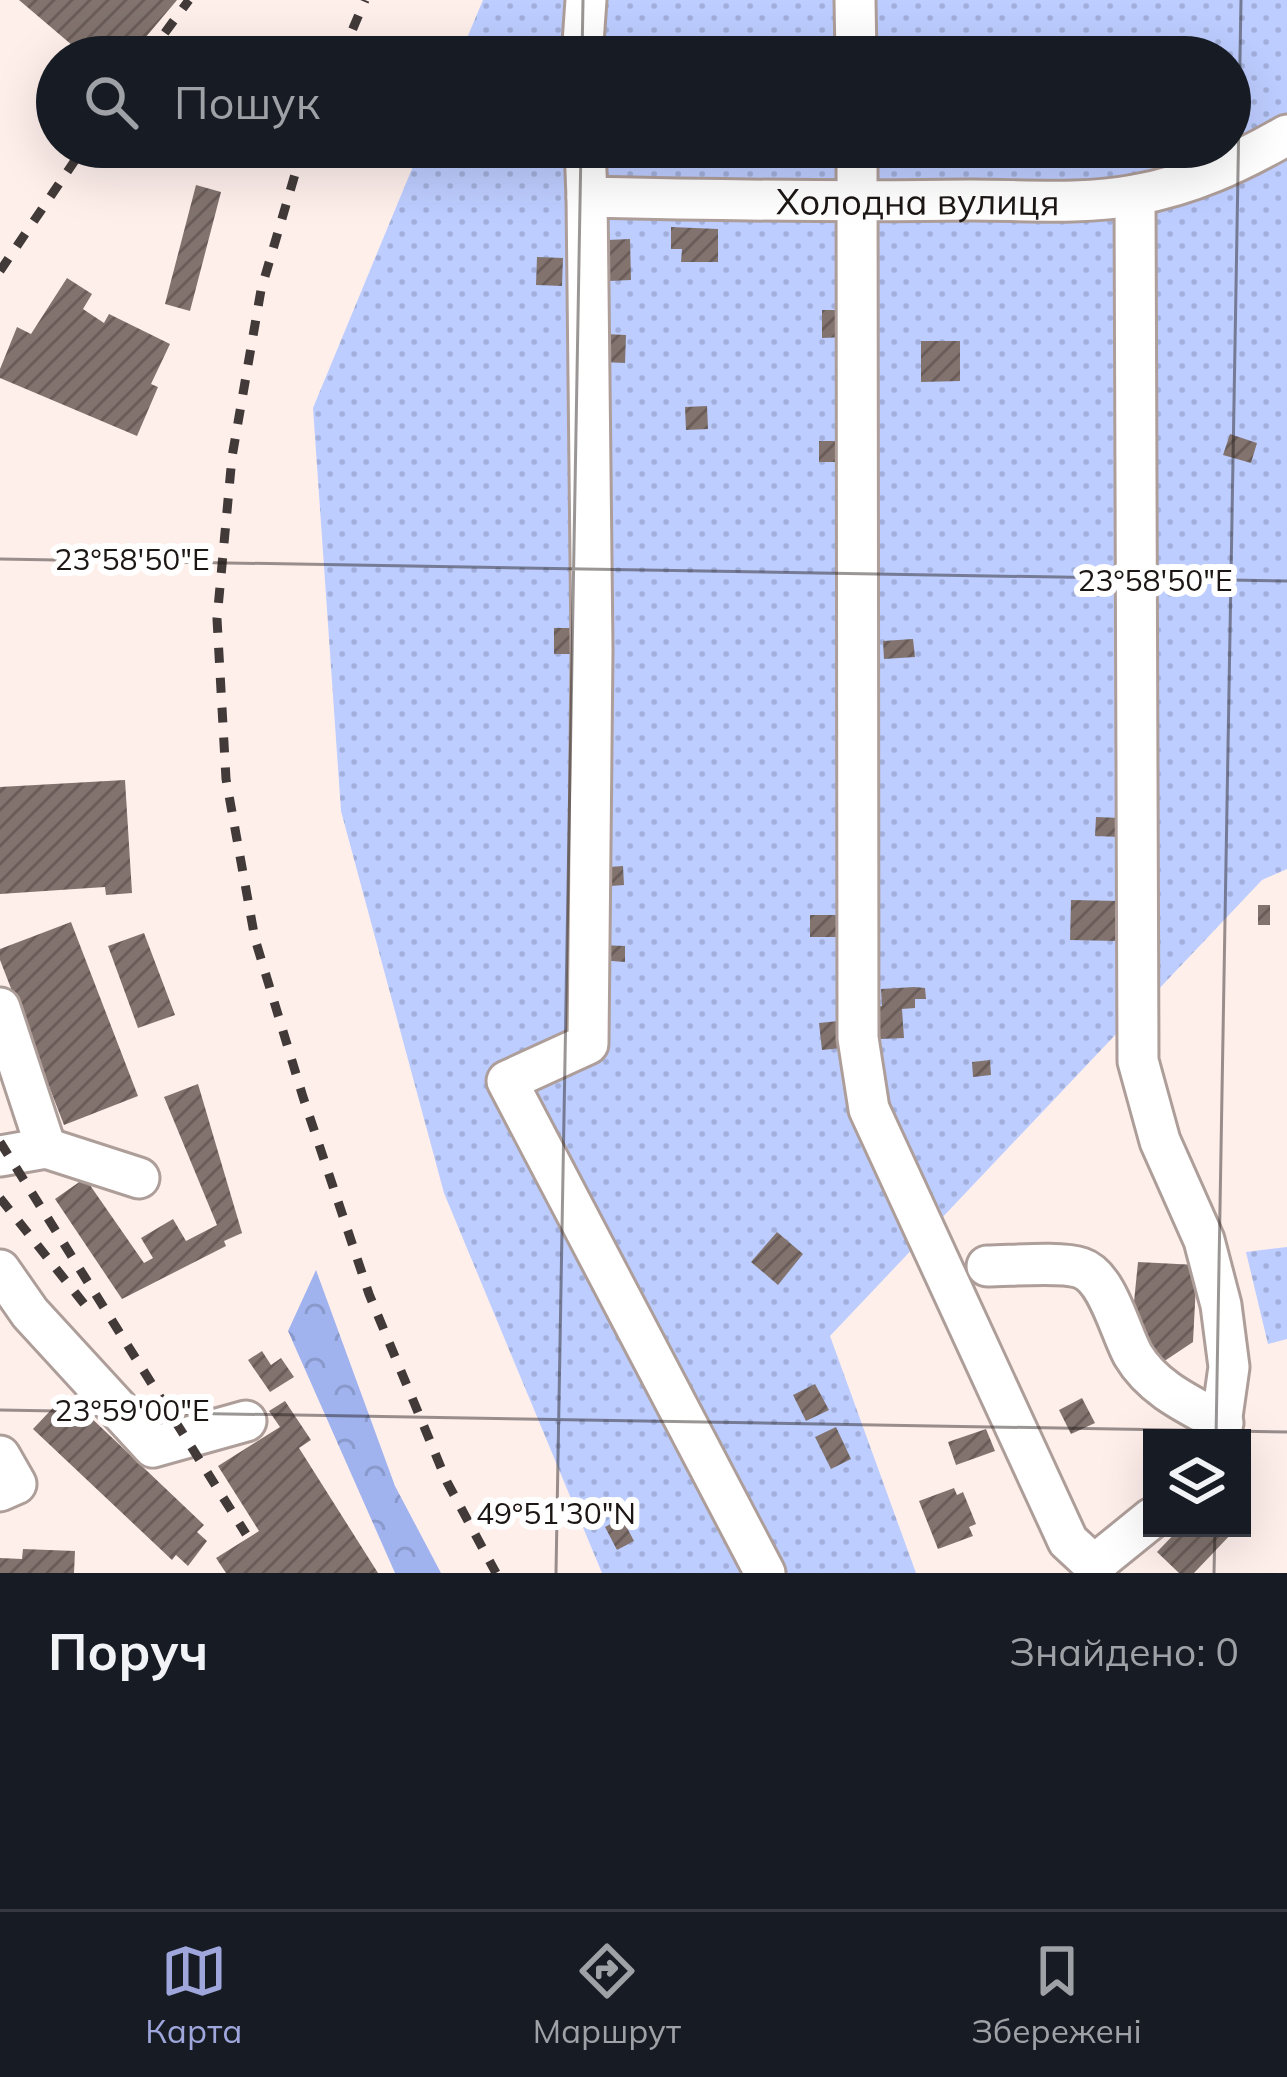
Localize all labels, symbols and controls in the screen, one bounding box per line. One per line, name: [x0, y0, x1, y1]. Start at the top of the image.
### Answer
search box: [36, 36, 1251, 168]
icon: search: [78, 69, 144, 135]
text: Пошук: [174, 74, 320, 130]
street label: Холодна вулиця: [776, 177, 1060, 224]
text: 23°58'50"E: [54, 540, 210, 578]
text: 23°58'50"E: [1077, 561, 1233, 599]
text: 23°59'00"E: [54, 1391, 210, 1429]
map controls: [1143, 1429, 1251, 1537]
button: layers: [1143, 1429, 1251, 1537]
text: 49°51'30"N: [476, 1494, 636, 1532]
text: Поруч: [48, 1619, 208, 1683]
text: Знайдено: 0: [1009, 1627, 1239, 1676]
tab: Карта: [145, 1938, 242, 2051]
tab: Маршрут: [533, 1938, 681, 2051]
tab: Збережені: [971, 1938, 1142, 2051]

